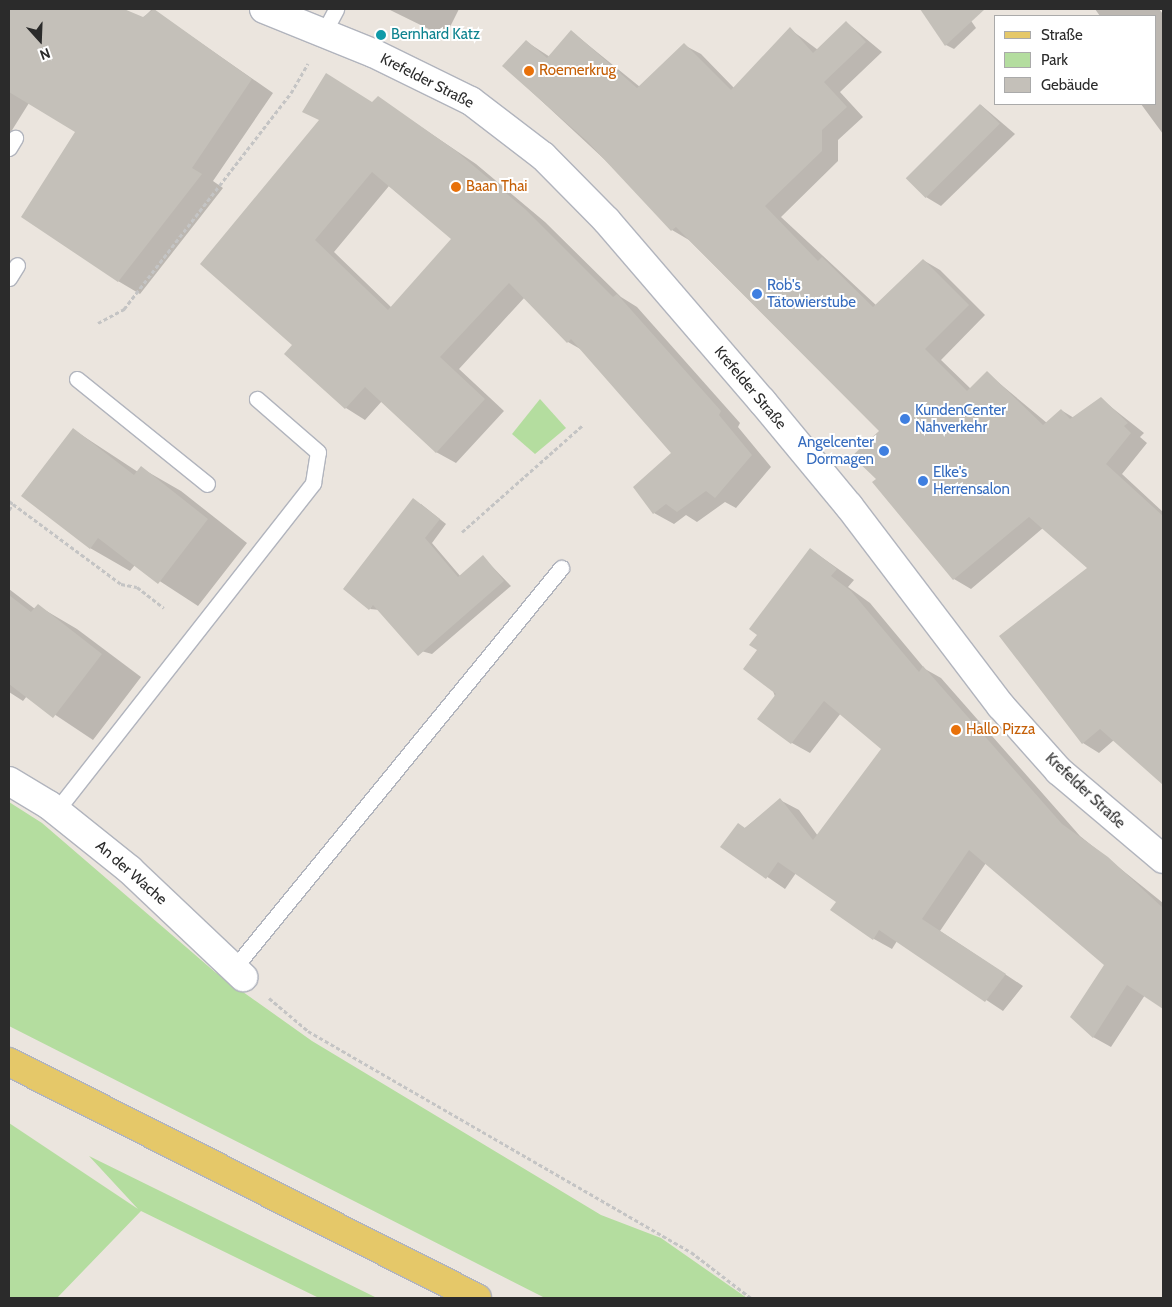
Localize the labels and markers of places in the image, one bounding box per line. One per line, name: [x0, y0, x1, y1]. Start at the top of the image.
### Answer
place label: Bernhard Katz: [391, 26, 480, 44]
marker: Bernhard Katz: [375, 29, 387, 41]
place label: Roemerkrug: [539, 62, 616, 80]
marker: Roemerkrug: [523, 65, 535, 77]
place label: Baan Thai: [466, 178, 528, 196]
marker: Baan Thai: [450, 181, 462, 193]
place label: Rob's Tätowierstube: [767, 276, 856, 311]
marker: Rob's Tätowierstube: [751, 288, 763, 300]
place label: KundenCenter Nahverkehr: [915, 401, 1006, 436]
marker: KundenCenter Nahverkehr: [899, 413, 911, 425]
place label: Angelcenter Dormagen: [798, 433, 874, 468]
marker: Angelcenter Dormagen: [878, 445, 890, 457]
place label: Elke's Herrensalon: [933, 463, 1010, 498]
marker: Elke's Herrensalon: [917, 475, 929, 487]
place label: Hallo Pizza: [966, 721, 1035, 739]
marker: Hallo Pizza: [950, 724, 962, 736]

